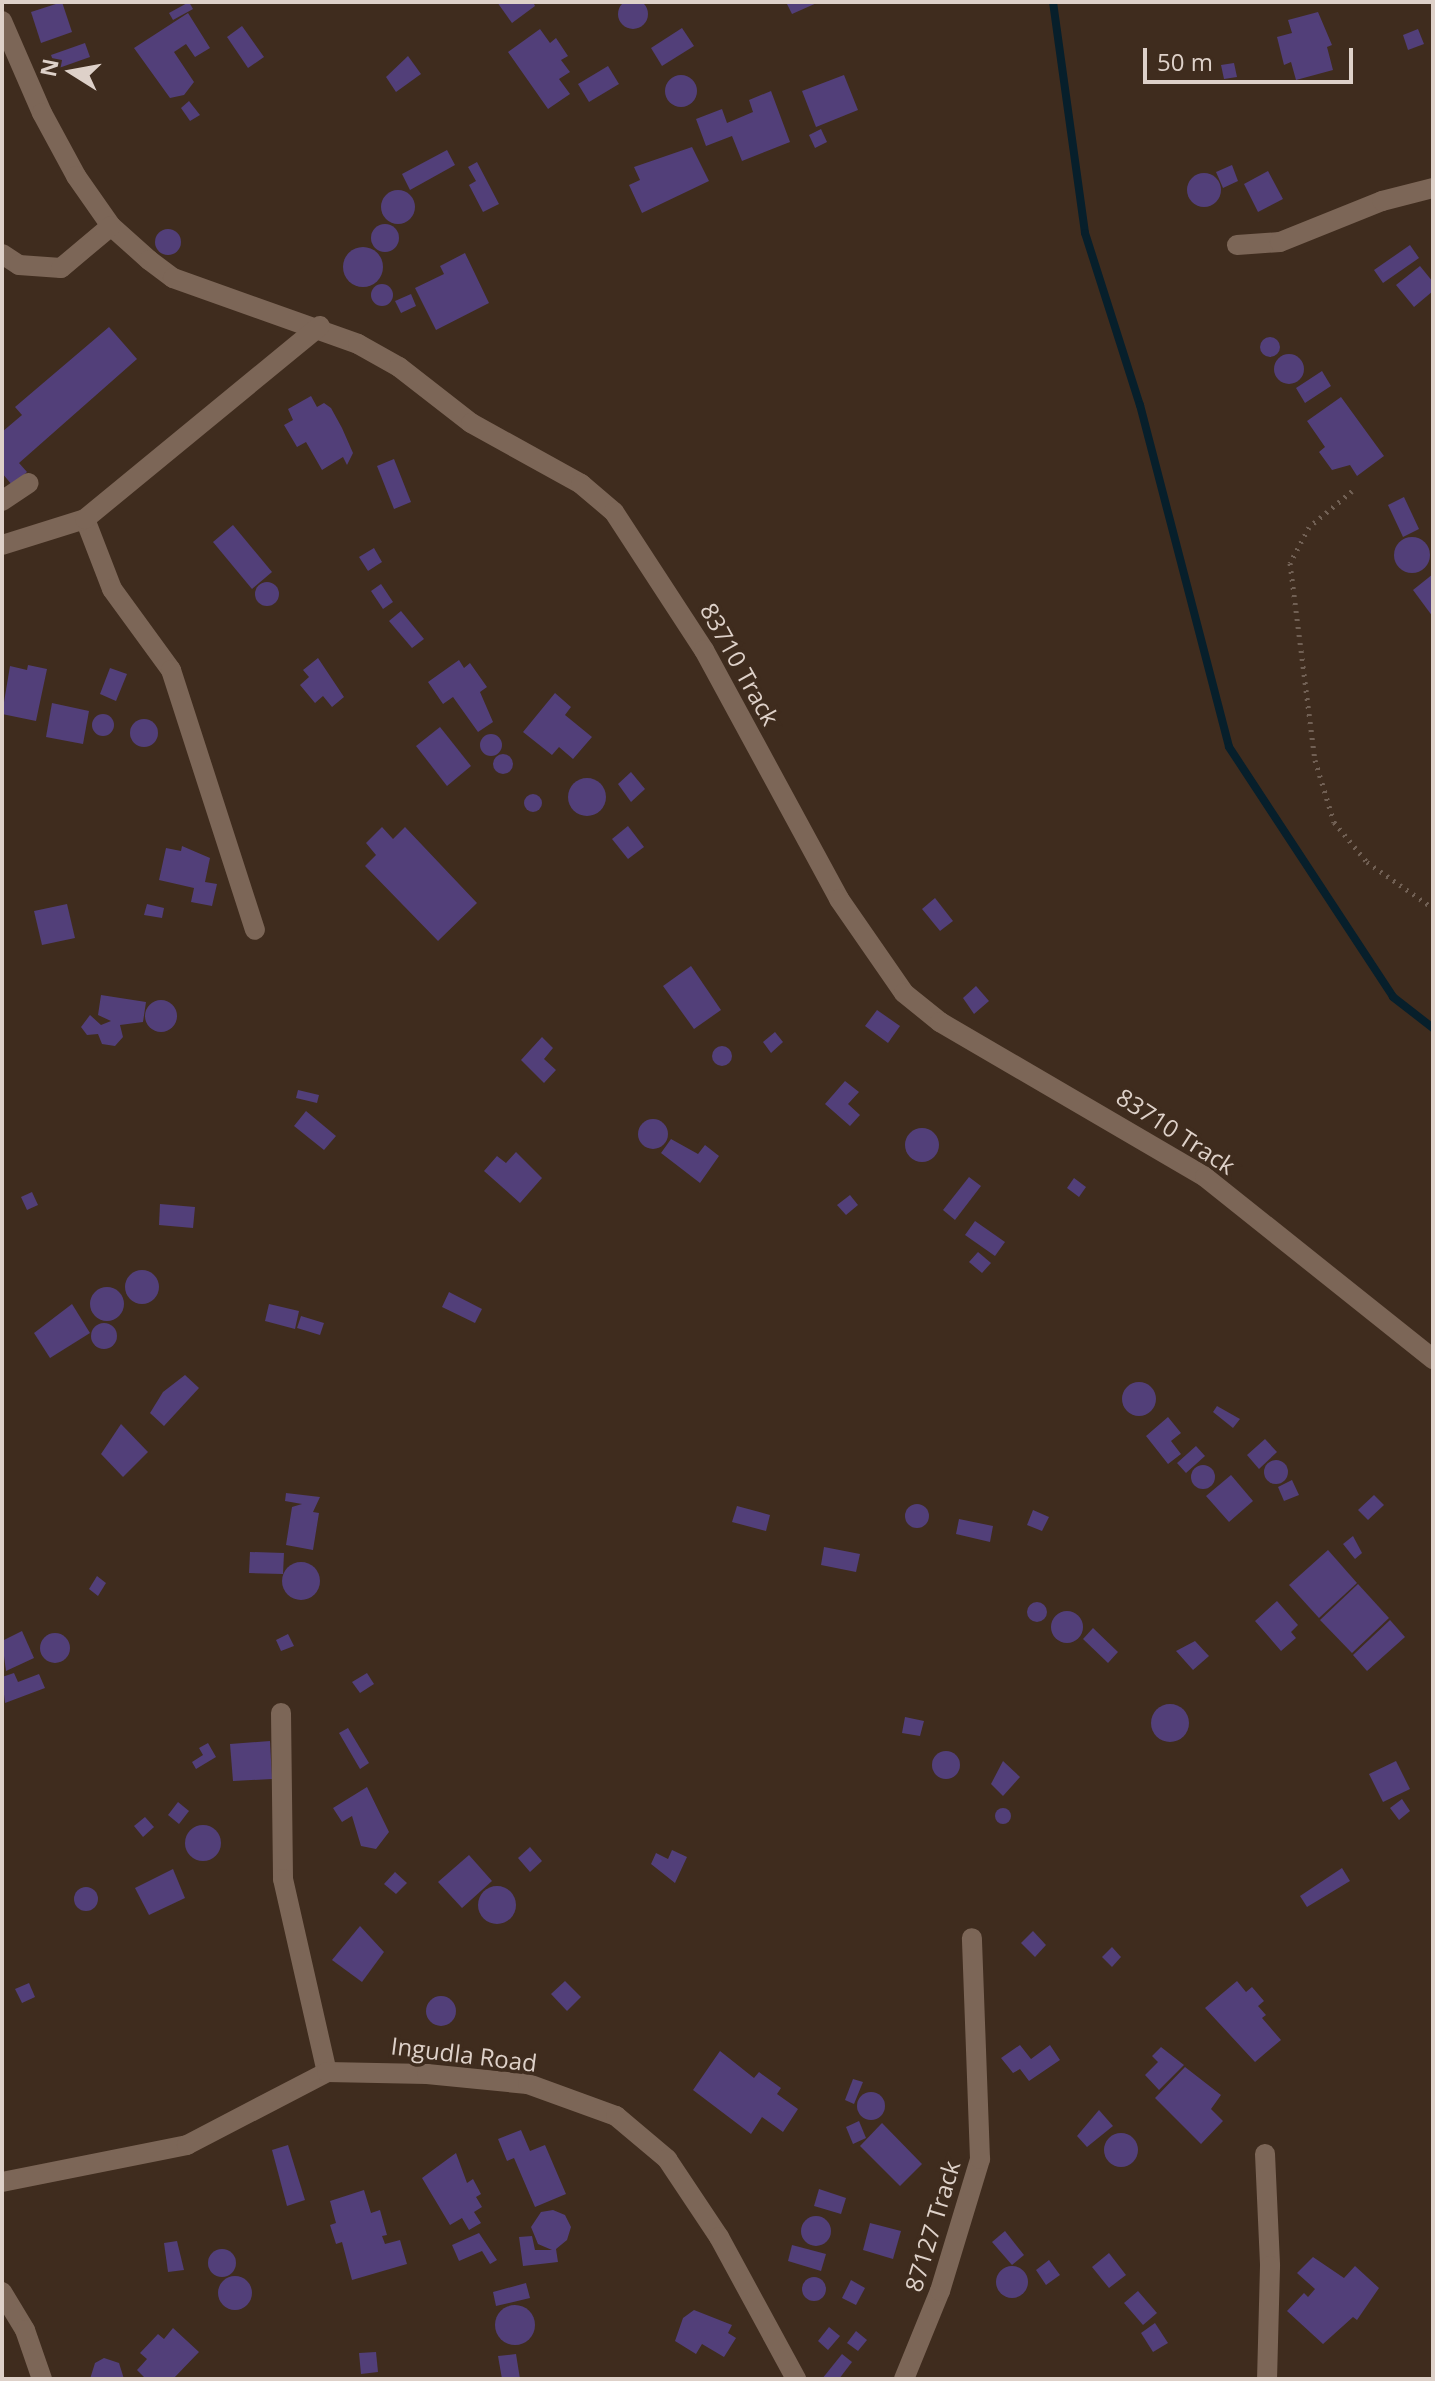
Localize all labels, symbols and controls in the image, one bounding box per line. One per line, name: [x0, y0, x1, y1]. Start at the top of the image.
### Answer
north arrow: [32, 32, 112, 112]
scale bar: [1147, 32, 1357, 82]
text: 50 m: [1157, 45, 1213, 78]
text: N: [32, 56, 65, 79]
street label: 83710 Track: [695, 598, 785, 730]
street label: 83710 Track: [1111, 1082, 1241, 1180]
street label: Ingudla Road: [389, 2031, 539, 2077]
street label: 87127 Track: [898, 2157, 966, 2295]

